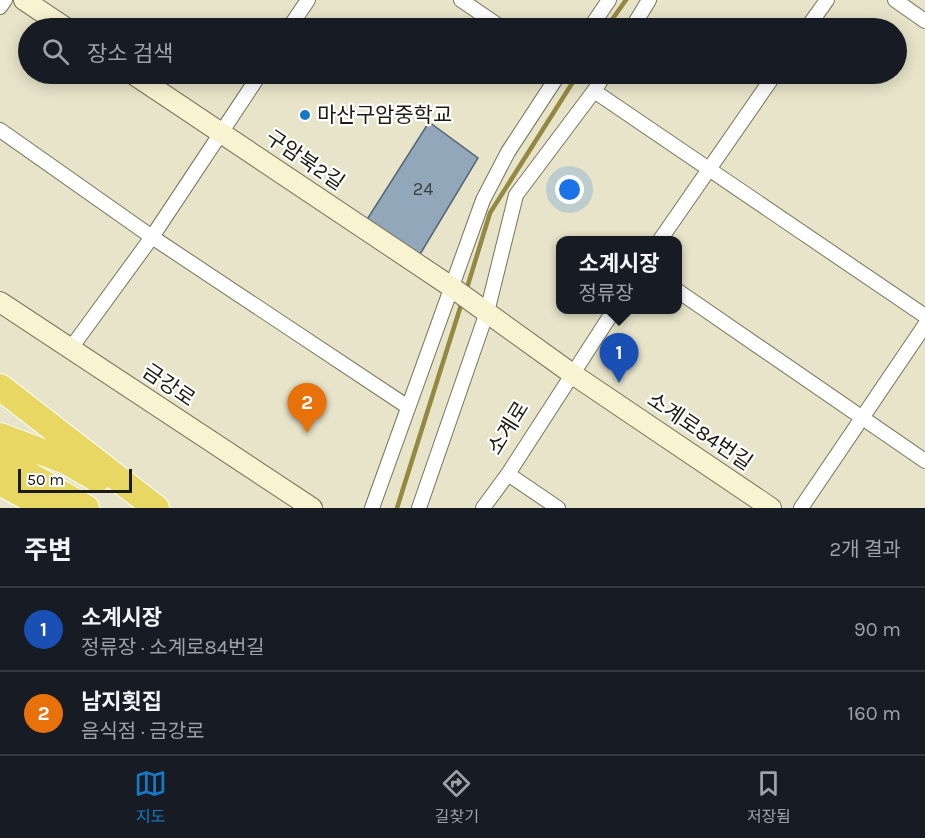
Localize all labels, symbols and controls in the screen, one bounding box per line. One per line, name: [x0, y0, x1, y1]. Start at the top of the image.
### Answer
search box: [18, 18, 907, 84]
icon: search: [39, 35, 72, 68]
text: 장소 검색: [87, 41, 173, 67]
place label: 마산구암중학교: [317, 103, 452, 127]
marker: 마산구암중학교: [298, 108, 312, 122]
street label: 구암북2길: [261, 125, 349, 195]
your location: [555, 175, 584, 204]
house number: 24: [413, 178, 433, 200]
popup: [556, 236, 682, 314]
text: 소계시장: [579, 251, 659, 277]
text: 정류장: [579, 282, 634, 305]
pin: 1: [600, 334, 638, 383]
street label: 금강로: [138, 359, 200, 411]
pin: 2: [288, 384, 326, 433]
street label: 소계로84번길: [643, 387, 757, 475]
street label: 소계로: [482, 397, 534, 459]
scale bar: [18, 466, 132, 493]
text: 50 m: [27, 470, 64, 489]
text: 주변: [24, 535, 72, 566]
text: 2개 결과: [829, 538, 901, 561]
text: 소계시장: [81, 605, 162, 631]
text: 1: [40, 618, 47, 641]
text: 90 m: [854, 618, 901, 641]
text: 정류장 · 소계로84번길: [81, 636, 265, 659]
text: 남지횟집: [81, 689, 162, 715]
text: 2: [37, 702, 50, 725]
text: 160 m: [848, 702, 901, 725]
text: 음식점 · 금강로: [81, 720, 204, 743]
tab: 지도: [134, 767, 167, 827]
tab: 길찾기: [435, 767, 479, 827]
tab: 저장됨: [747, 767, 791, 827]

